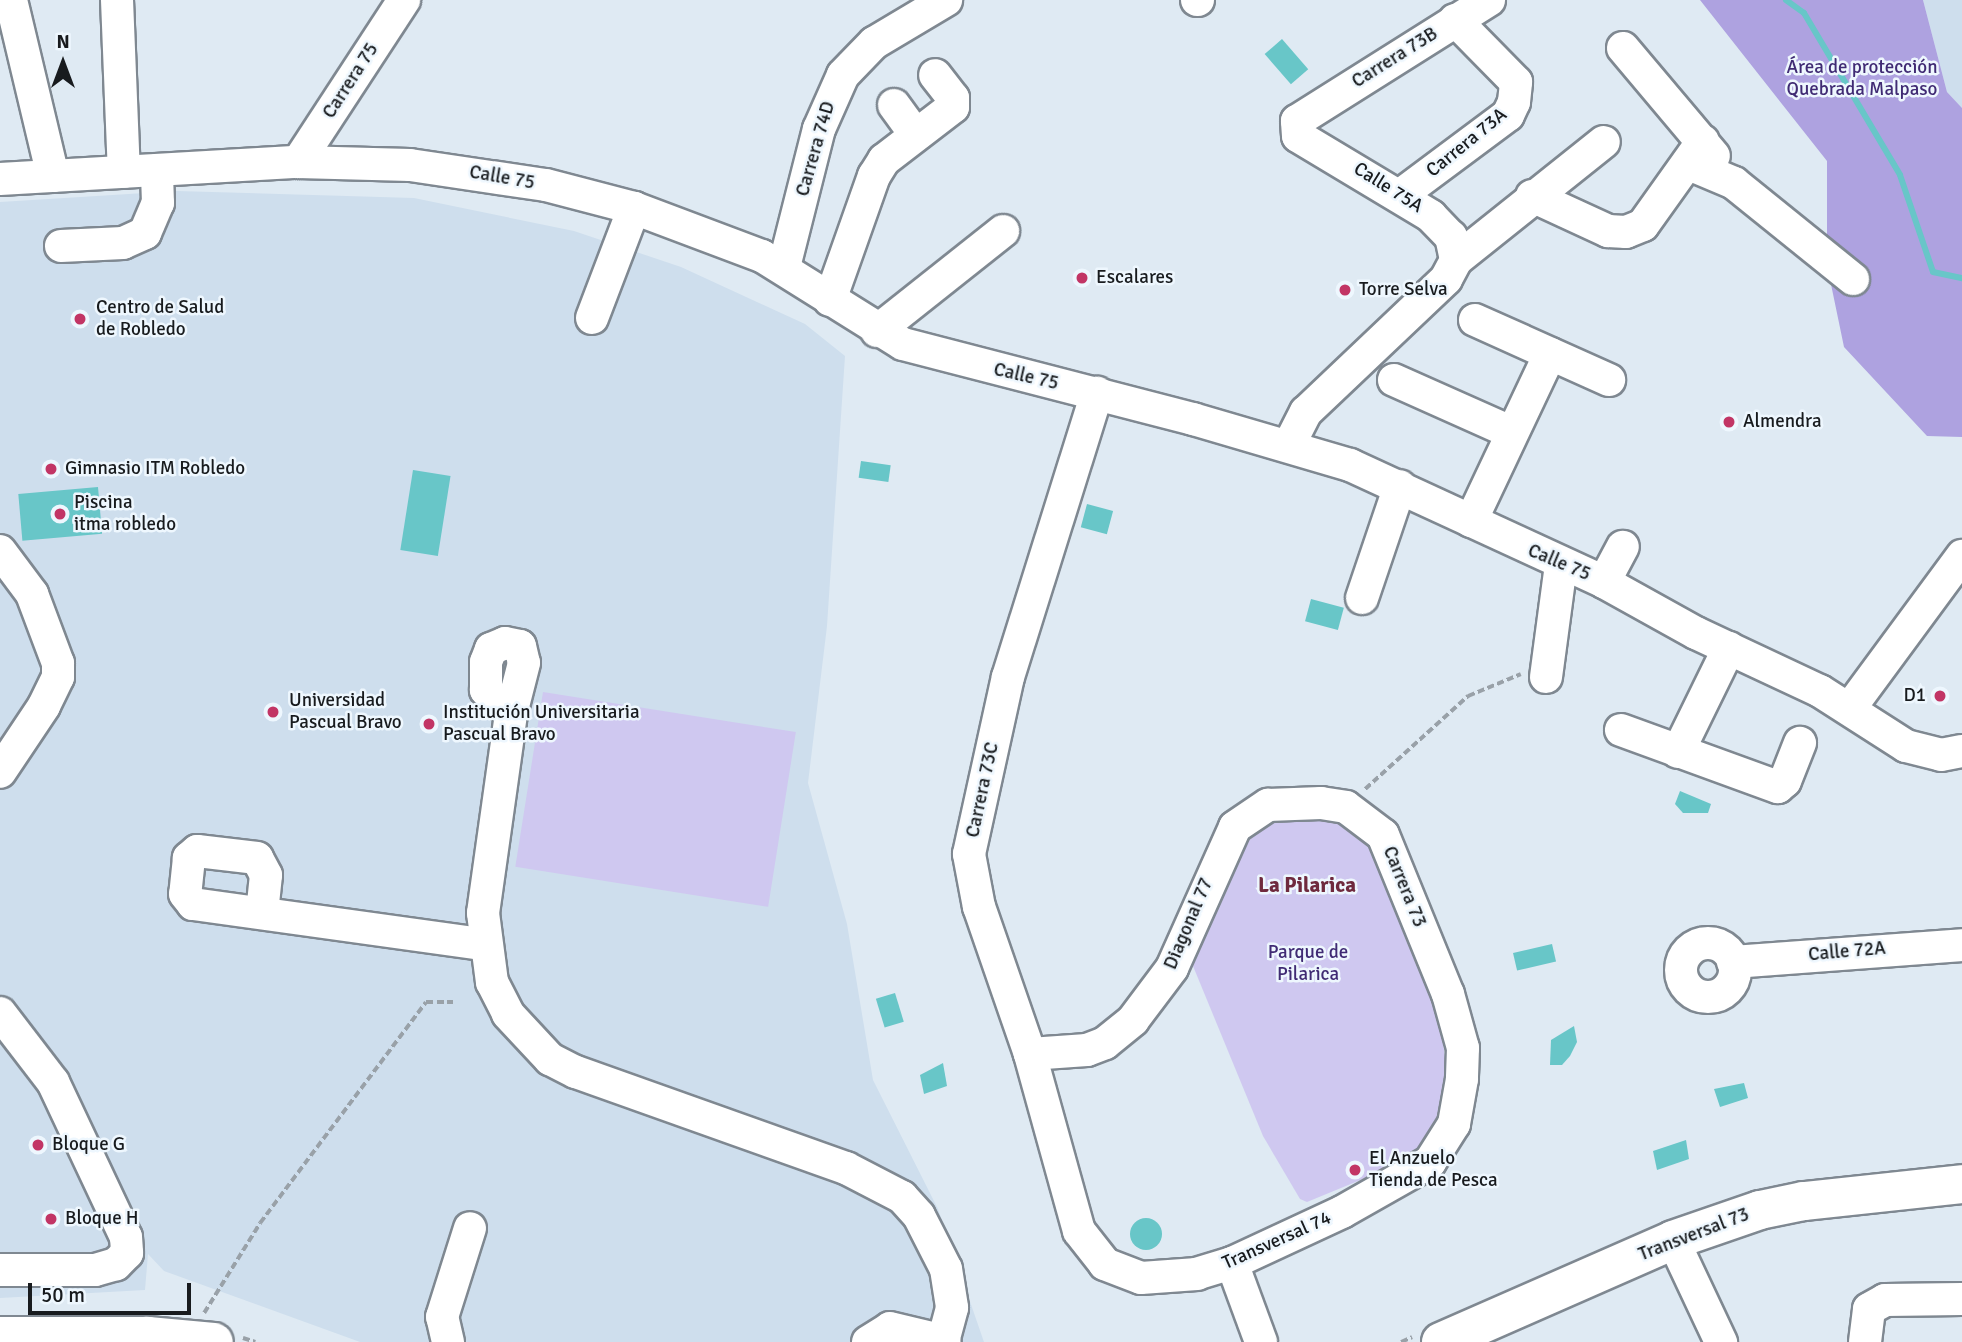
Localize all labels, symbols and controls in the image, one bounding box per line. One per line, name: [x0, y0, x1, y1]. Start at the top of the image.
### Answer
street label: Carrera 73B: [1348, 23, 1442, 93]
north arrow: [28, 28, 98, 98]
text: N: [56, 30, 70, 54]
street label: Carrera 75: [318, 39, 384, 123]
park label: Área de protección Quebrada Malpaso: [1786, 57, 1938, 101]
street label: Carrera 74D: [792, 99, 840, 199]
street label: Carrera 73A: [1422, 104, 1512, 182]
street label: Calle 75A: [1349, 158, 1427, 218]
street label: Calle 75: [468, 161, 536, 195]
place label: Escalares: [1096, 267, 1173, 289]
marker: Escalares: [1074, 270, 1090, 286]
place label: Torre Selva: [1359, 279, 1448, 301]
marker: Torre Selva: [1337, 282, 1353, 298]
place label: Centro de Salud de Robledo: [96, 297, 224, 341]
marker: Centro de Salud de Robledo: [70, 309, 90, 329]
street label: Calle 75: [991, 358, 1061, 396]
place label: Almendra: [1743, 411, 1822, 433]
marker: Almendra: [1721, 414, 1737, 430]
place label: Gimnasio ITM Robledo: [65, 458, 245, 480]
marker: Gimnasio ITM Robledo: [43, 461, 59, 477]
place label: Piscina itma robledo: [74, 492, 176, 536]
marker: Piscina itma robledo: [52, 506, 68, 522]
street label: Calle 75: [1524, 540, 1594, 586]
place label: D1: [1903, 685, 1926, 707]
marker: D1: [1932, 688, 1948, 704]
place label: Universidad Pascual Bravo: [289, 690, 402, 734]
marker: Universidad Pascual Bravo: [263, 702, 283, 722]
place label: Institución Universitaria Pascual Bravo: [443, 702, 640, 746]
marker: Institución Universitaria Pascual Bravo: [421, 716, 437, 732]
street label: Carrera 73C: [962, 740, 1004, 840]
street label: Carrera 73: [1377, 843, 1431, 931]
district label: La Pilarica: [1258, 872, 1356, 898]
street label: Diagonal 77: [1160, 875, 1218, 973]
street label: Calle 72A: [1807, 937, 1887, 967]
park label: Parque de Pilarica: [1268, 942, 1348, 986]
place label: Bloque G: [52, 1134, 125, 1156]
marker: Bloque G: [30, 1137, 46, 1153]
place label: El Anzuelo Tienda de Pesca: [1369, 1148, 1498, 1192]
marker: El Anzuelo Tienda de Pesca: [1347, 1162, 1363, 1178]
street label: Transversal 73: [1635, 1203, 1753, 1267]
street label: Transversal 74: [1219, 1207, 1335, 1275]
place label: Bloque H: [65, 1208, 139, 1230]
marker: Bloque H: [43, 1211, 59, 1227]
scale bar: [32, 1268, 194, 1312]
text: 50 m: [41, 1282, 85, 1308]

